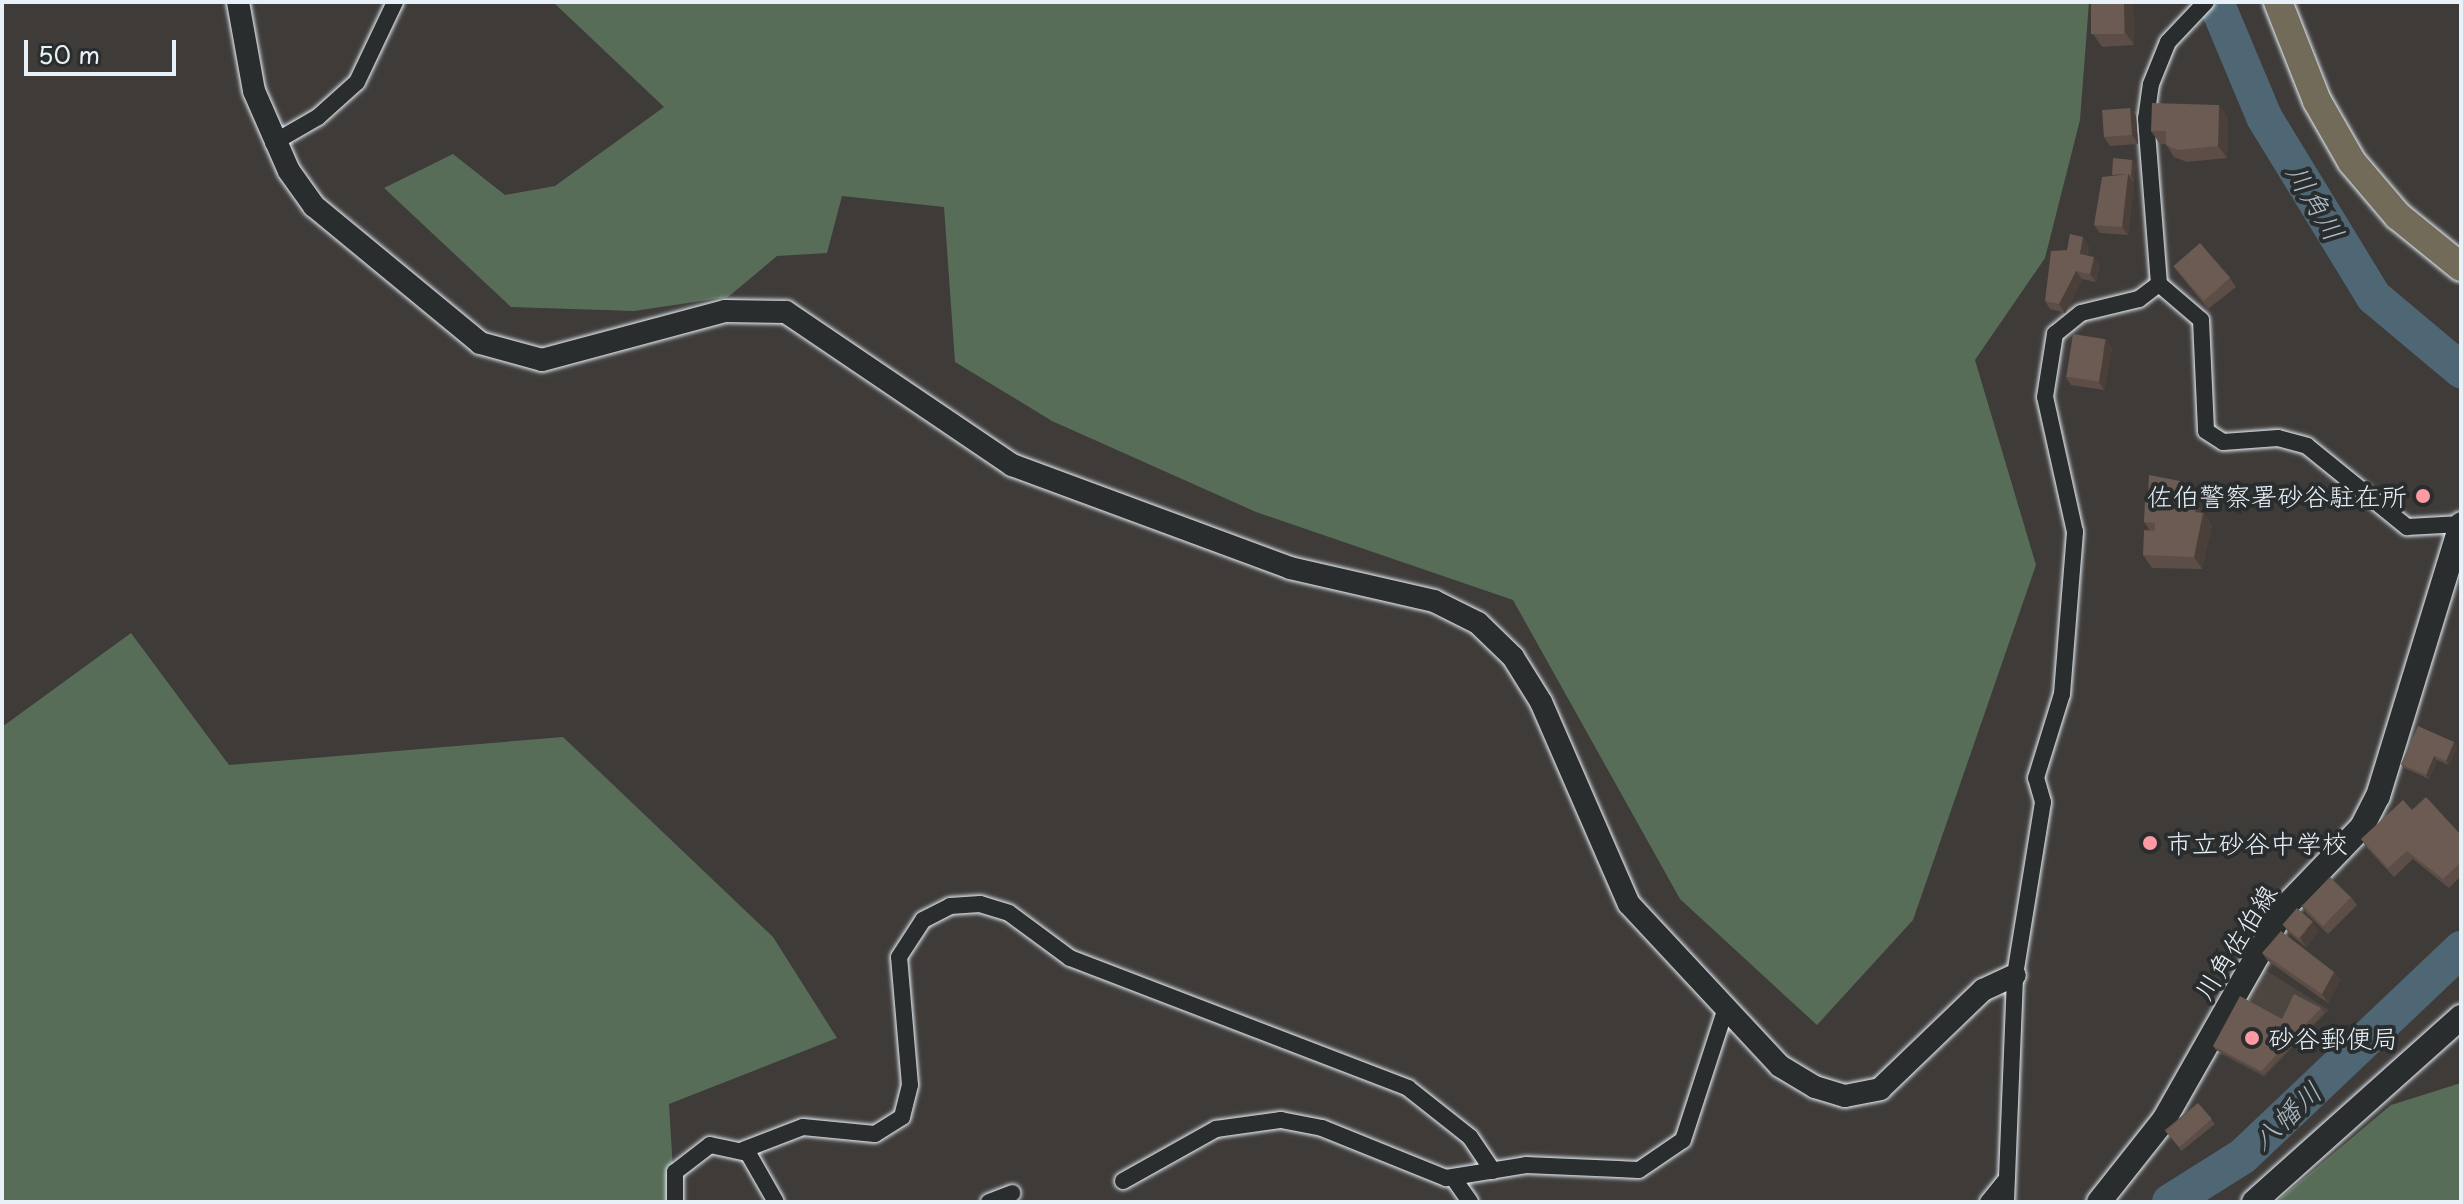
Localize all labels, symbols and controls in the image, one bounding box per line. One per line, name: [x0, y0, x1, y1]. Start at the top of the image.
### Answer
scale bar: [28, 24, 180, 74]
text: 50 m: [38, 36, 100, 72]
water label: 川角川: [2280, 157, 2352, 247]
place label: 佐伯警察署砂谷駐在所: [2147, 480, 2407, 512]
marker: 佐伯警察署砂谷駐在所: [2414, 487, 2432, 505]
place label: 市立砂谷中学校: [2166, 827, 2348, 859]
marker: 市立砂谷中学校: [2141, 834, 2159, 852]
street label: 川角佐伯線: [2187, 879, 2283, 1005]
place label: 砂谷郵便局: [2268, 1022, 2398, 1054]
marker: 砂谷郵便局: [2243, 1029, 2261, 1047]
water label: 八幡川: [2244, 1074, 2328, 1156]

